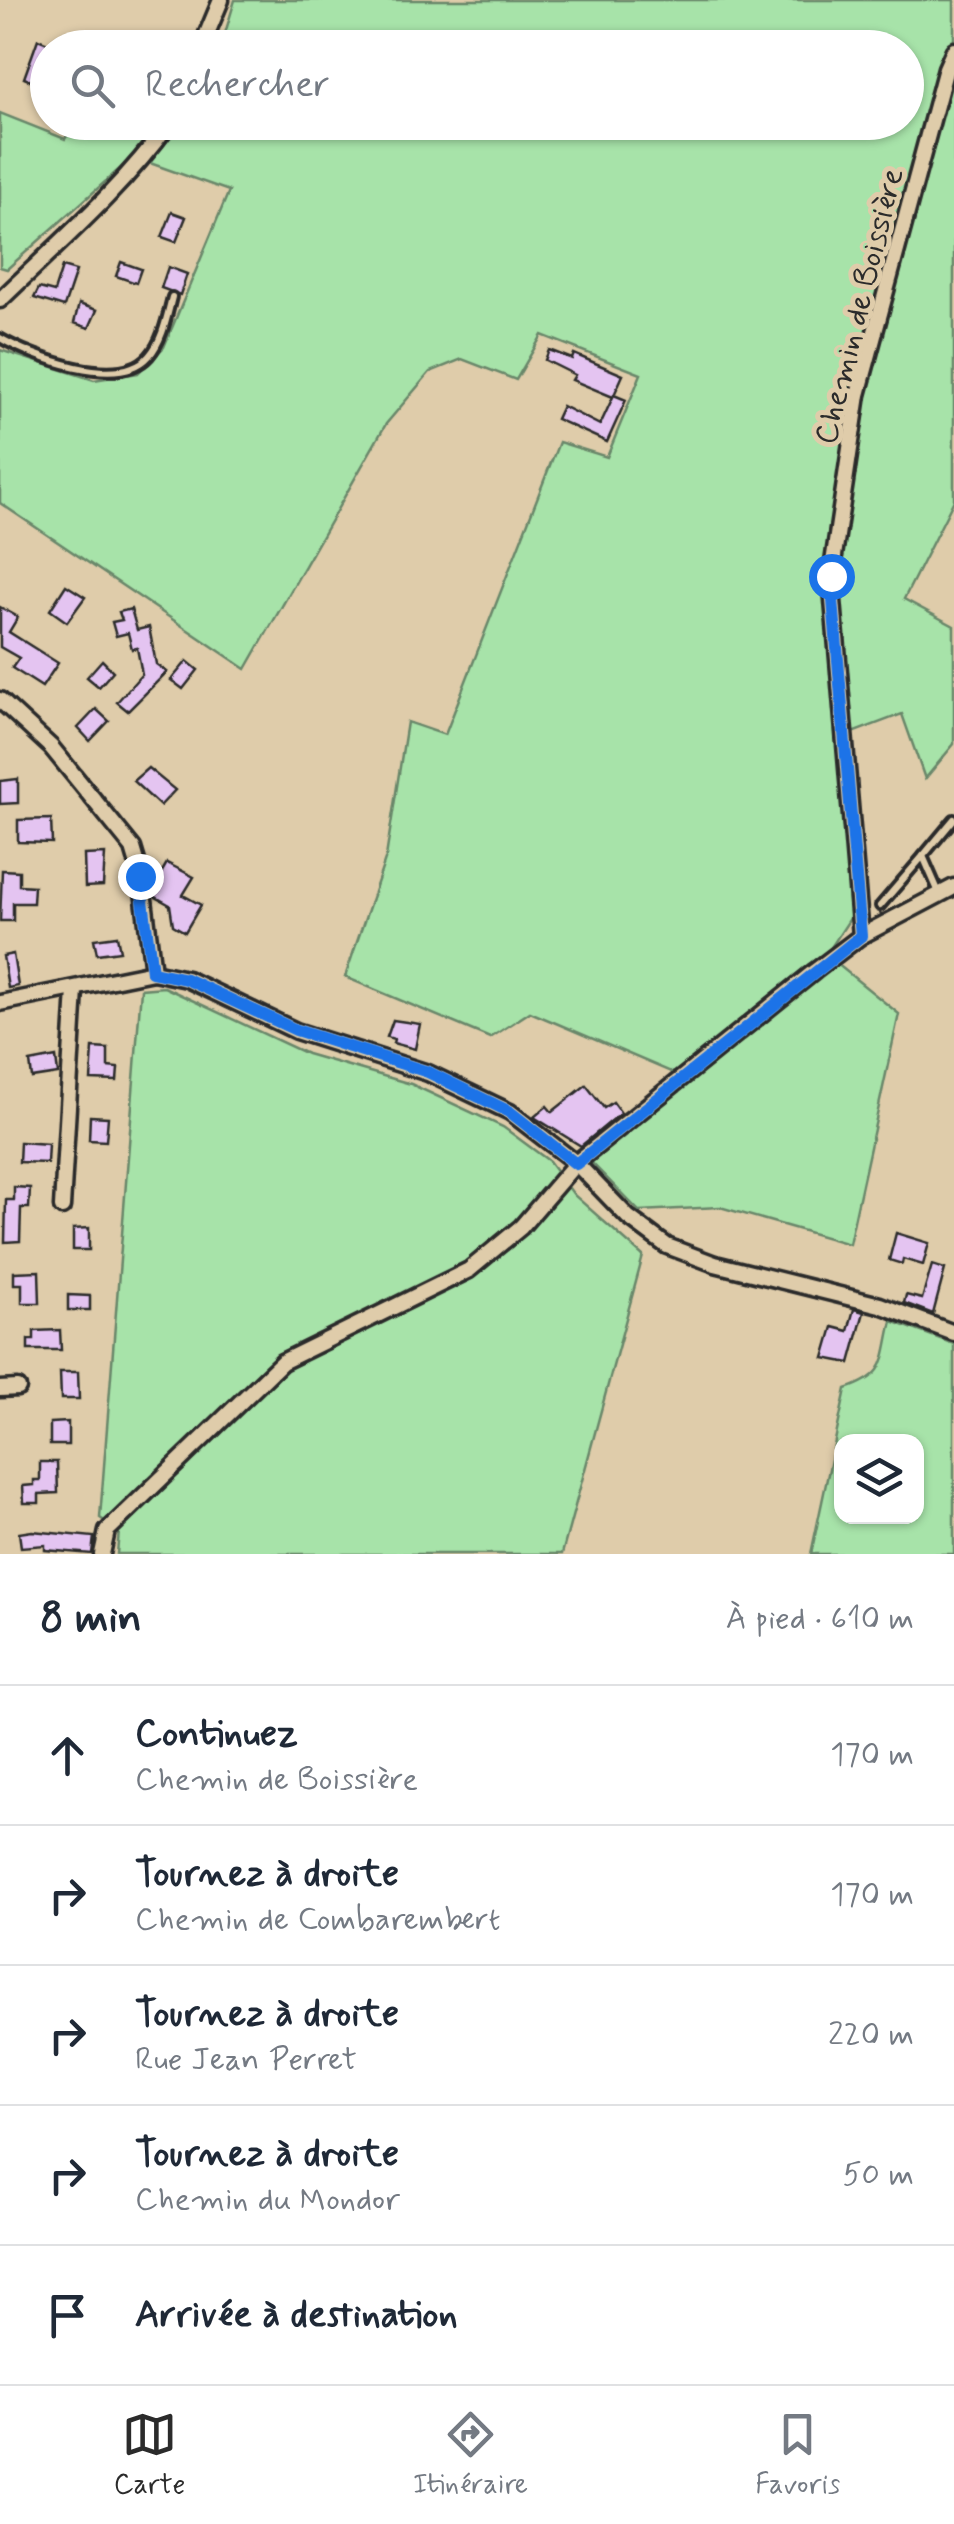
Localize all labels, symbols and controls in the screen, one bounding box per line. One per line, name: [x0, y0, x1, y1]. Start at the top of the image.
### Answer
search box: [30, 30, 924, 140]
icon: search: [65, 58, 120, 113]
text: Rechercher: [145, 61, 330, 110]
street label: Chemin de Boissière: [805, 164, 915, 449]
route start: [809, 554, 855, 600]
route end: [118, 854, 164, 900]
map controls: [834, 1434, 924, 1524]
button: layers: [834, 1434, 924, 1524]
text: 8 min: [40, 1592, 142, 1647]
text: À pied · 610 m: [726, 1598, 914, 1640]
text: Continuez: [135, 1710, 298, 1759]
icon: ahead: [40, 1728, 95, 1783]
text: 170 m: [830, 1734, 914, 1776]
text: Chemin de Boissière: [135, 1759, 418, 1801]
text: Tournez à droite: [135, 1850, 399, 1899]
icon: right: [40, 1868, 95, 1923]
text: 170 m: [830, 1874, 914, 1916]
text: Chemin de Combarembert: [135, 1899, 500, 1941]
text: Tournez à droite: [135, 1990, 399, 2039]
icon: right: [40, 2008, 95, 2063]
text: 220 m: [828, 2014, 914, 2056]
text: Rue Jean Perret: [135, 2039, 357, 2081]
text: Tournez à droite: [135, 2130, 399, 2179]
icon: right: [40, 2148, 95, 2203]
text: 50 m: [842, 2154, 914, 2196]
text: Chemin du Mondor: [135, 2179, 400, 2221]
icon: arrive: [40, 2288, 95, 2343]
text: Arrivée à destination: [135, 2291, 458, 2340]
tab: Carte: [114, 2407, 185, 2504]
tab: Itinéraire: [413, 2407, 528, 2504]
tab: Favoris: [755, 2407, 840, 2504]

